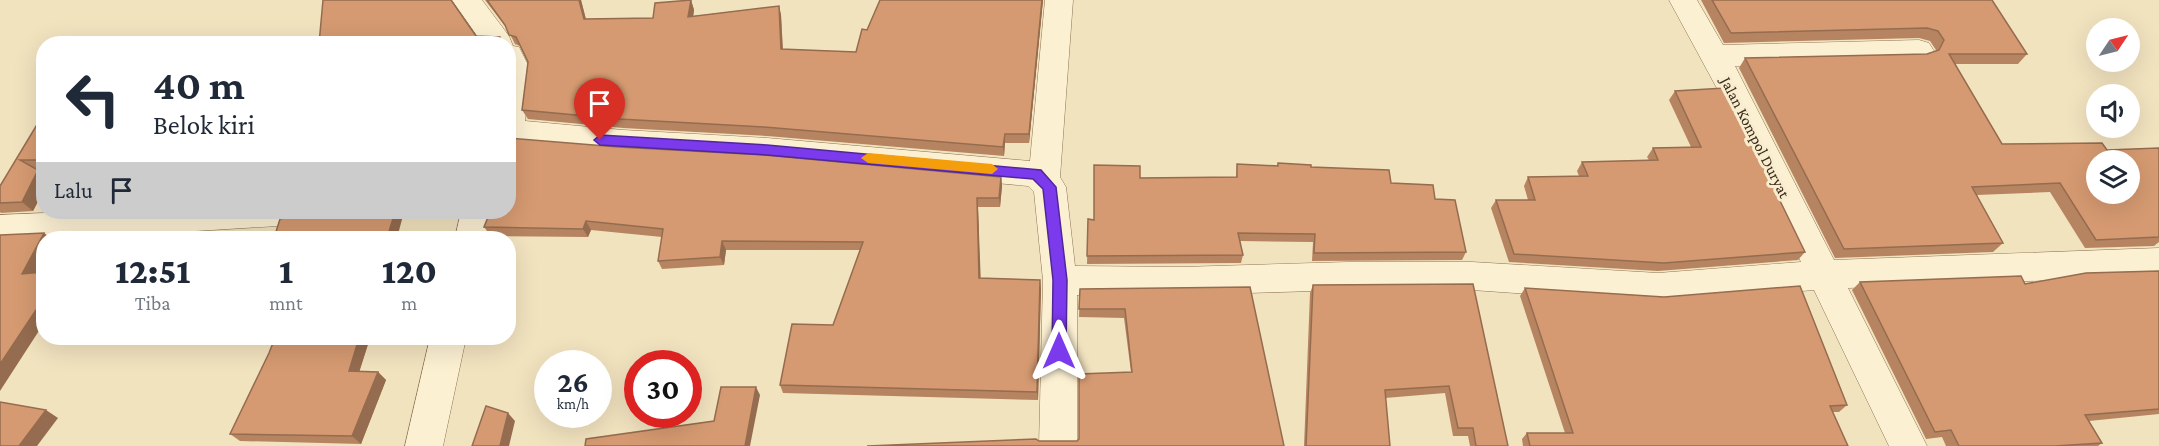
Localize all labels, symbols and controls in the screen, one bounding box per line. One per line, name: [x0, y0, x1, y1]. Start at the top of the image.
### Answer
north arrow: [2086, 18, 2140, 72]
map controls: [2086, 18, 2140, 204]
icon: left: [54, 60, 132, 138]
text: 40 m: [153, 61, 245, 108]
street label: Jalan Kompol Duryat: [1716, 72, 1794, 202]
pin: [574, 78, 625, 140]
button: sound: [2086, 84, 2140, 138]
icon: arrive: [583, 87, 616, 120]
text: Belok kiri: [153, 110, 255, 140]
button: layers: [2086, 150, 2140, 204]
icon: arrive: [105, 174, 138, 207]
text: Lalu: [54, 178, 93, 203]
text: 12:51: [115, 251, 190, 291]
text: 1: [279, 251, 293, 291]
text: 120: [382, 251, 437, 291]
text: Tiba: [135, 292, 170, 314]
text: mnt: [269, 292, 303, 314]
text: m: [401, 292, 417, 314]
position arrow: [1027, 319, 1091, 383]
speed limit sign: 30: [624, 350, 702, 428]
text: 26: [557, 365, 589, 398]
text: km/h: [557, 396, 589, 412]

